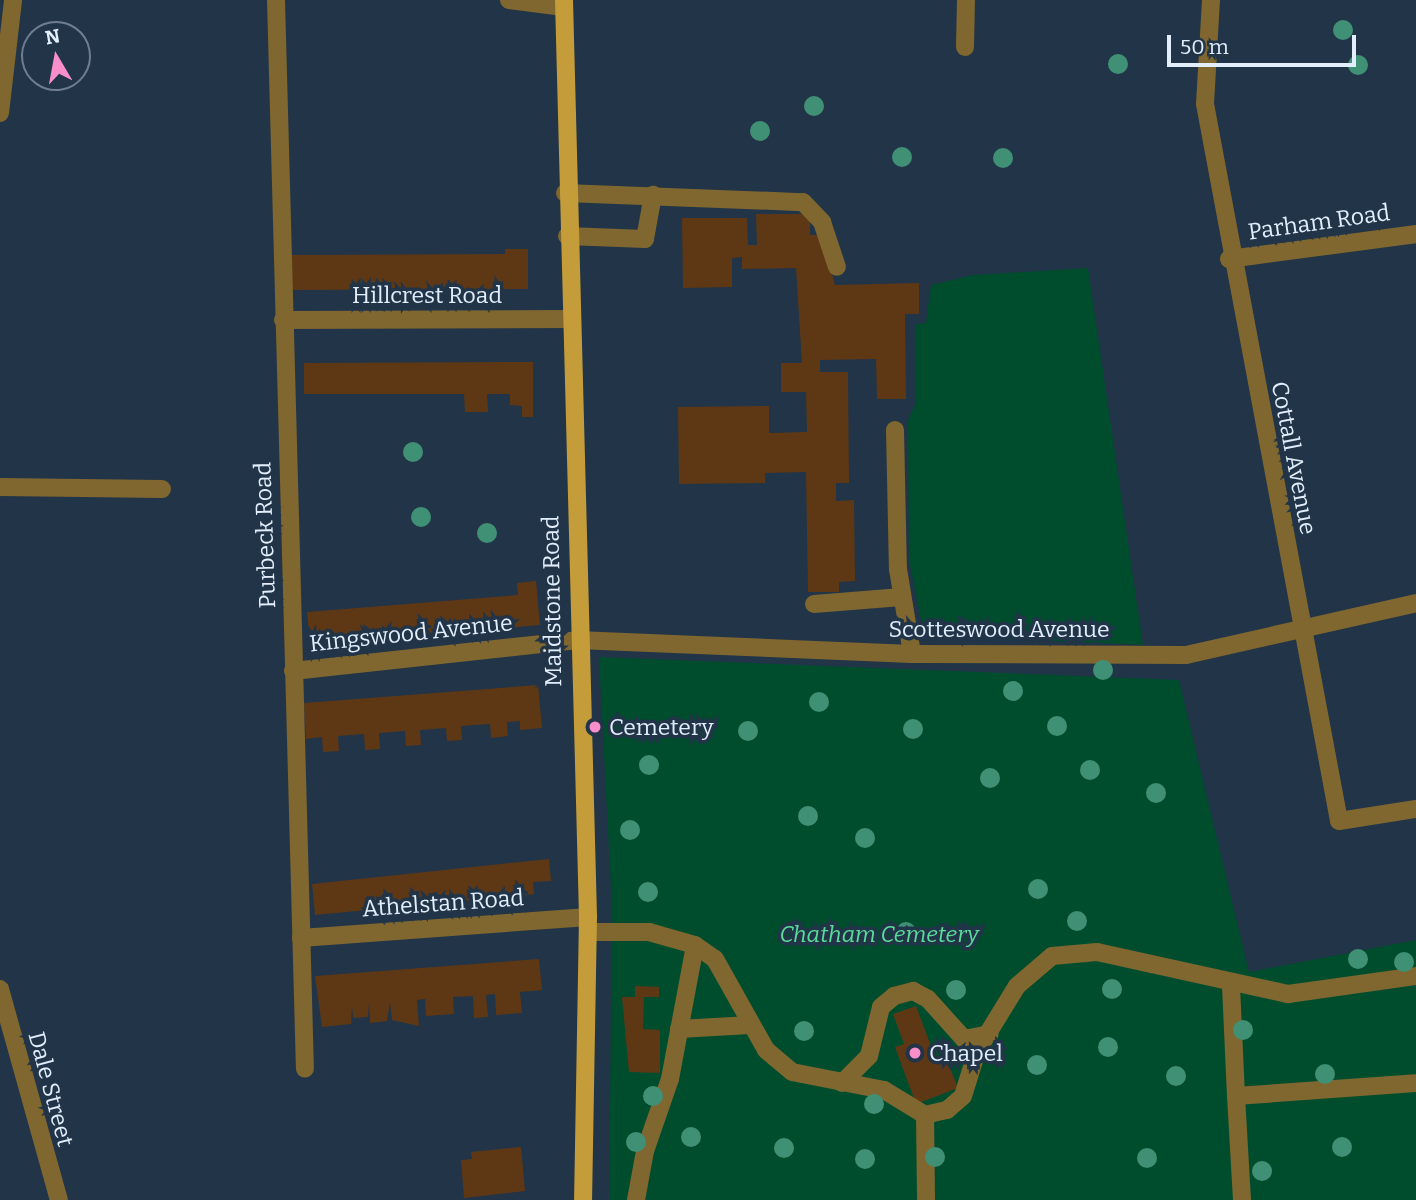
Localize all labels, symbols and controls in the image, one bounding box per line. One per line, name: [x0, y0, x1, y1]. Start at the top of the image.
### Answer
north arrow: [21, 21, 91, 91]
scale bar: [1171, 21, 1360, 65]
text: N: [43, 24, 62, 49]
text: 50 m: [1180, 34, 1229, 60]
street label: Parham Road: [1246, 198, 1392, 246]
street label: Hillcrest Road: [352, 281, 502, 309]
street label: Cottall Avenue: [1266, 379, 1322, 537]
street label: Purbeck Road: [249, 461, 281, 609]
street label: Maidstone Road: [537, 515, 567, 687]
street label: Kingswood Avenue: [308, 609, 514, 657]
street label: Scotteswood Avenue: [888, 615, 1110, 643]
place label: Cemetery: [609, 713, 714, 741]
marker: Cemetery: [587, 719, 603, 735]
street label: Athelstan Road: [361, 884, 525, 922]
park label: Chatham Cemetery: [779, 920, 979, 948]
street label: Dale Street: [22, 1029, 80, 1149]
place label: Chapel: [929, 1039, 1003, 1067]
marker: Chapel: [907, 1045, 923, 1061]

